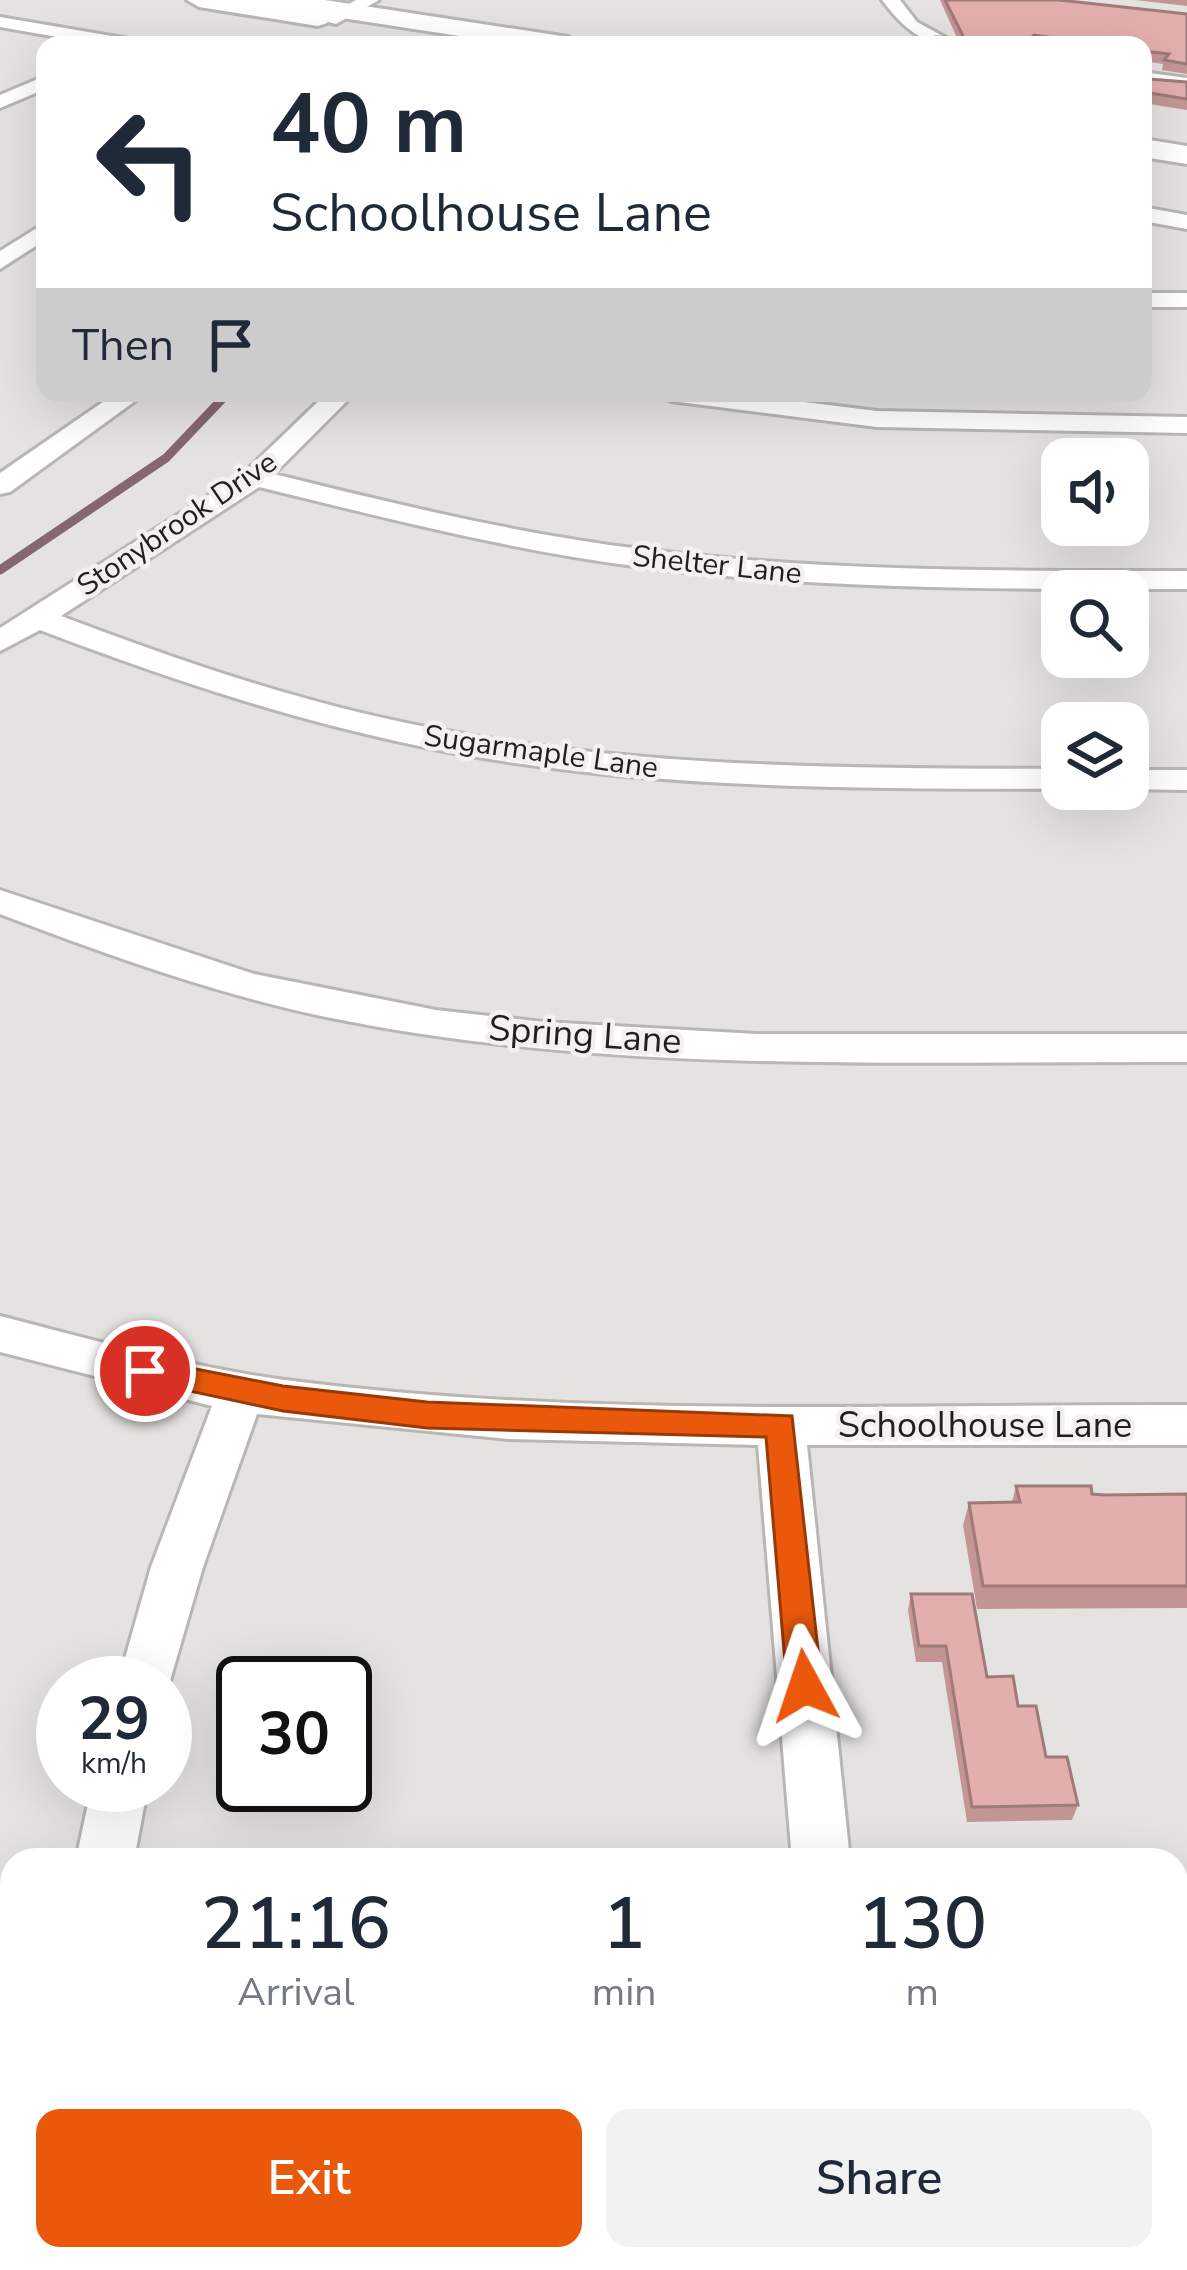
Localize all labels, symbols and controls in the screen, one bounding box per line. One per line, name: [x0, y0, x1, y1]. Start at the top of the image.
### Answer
text: 40 m: [270, 67, 467, 182]
icon: left: [72, 84, 228, 240]
text: Schoolhouse Lane: [270, 176, 712, 250]
icon: arrive: [198, 312, 264, 378]
text: Then: [72, 315, 174, 376]
map controls: [1041, 438, 1149, 810]
button: sound: [1041, 438, 1149, 546]
street label: Stonybrook Drive: [69, 442, 285, 606]
street label: Shelter Lane: [630, 536, 804, 594]
button: search: [1041, 570, 1149, 678]
button: layers: [1041, 702, 1149, 810]
street label: Sugarmaple Lane: [421, 715, 661, 789]
street label: Spring Lane: [487, 1004, 683, 1066]
pin: [94, 1320, 196, 1422]
icon: arrive: [112, 1338, 178, 1404]
street label: Schoolhouse Lane: [838, 1401, 1132, 1450]
position arrow: [742, 1623, 868, 1749]
speed limit sign: 30: [216, 1656, 372, 1812]
text: 29: [78, 1678, 150, 1760]
text: km/h: [81, 1743, 147, 1784]
text: 21:16: [201, 1875, 391, 1973]
text: 1: [603, 1875, 646, 1973]
text: 130: [857, 1875, 987, 1973]
text: Arrival: [237, 1966, 355, 2019]
text: min: [592, 1966, 656, 2019]
text: m: [905, 1966, 939, 2019]
button: Exit: [36, 2109, 582, 2247]
button: Share: [606, 2109, 1152, 2247]

